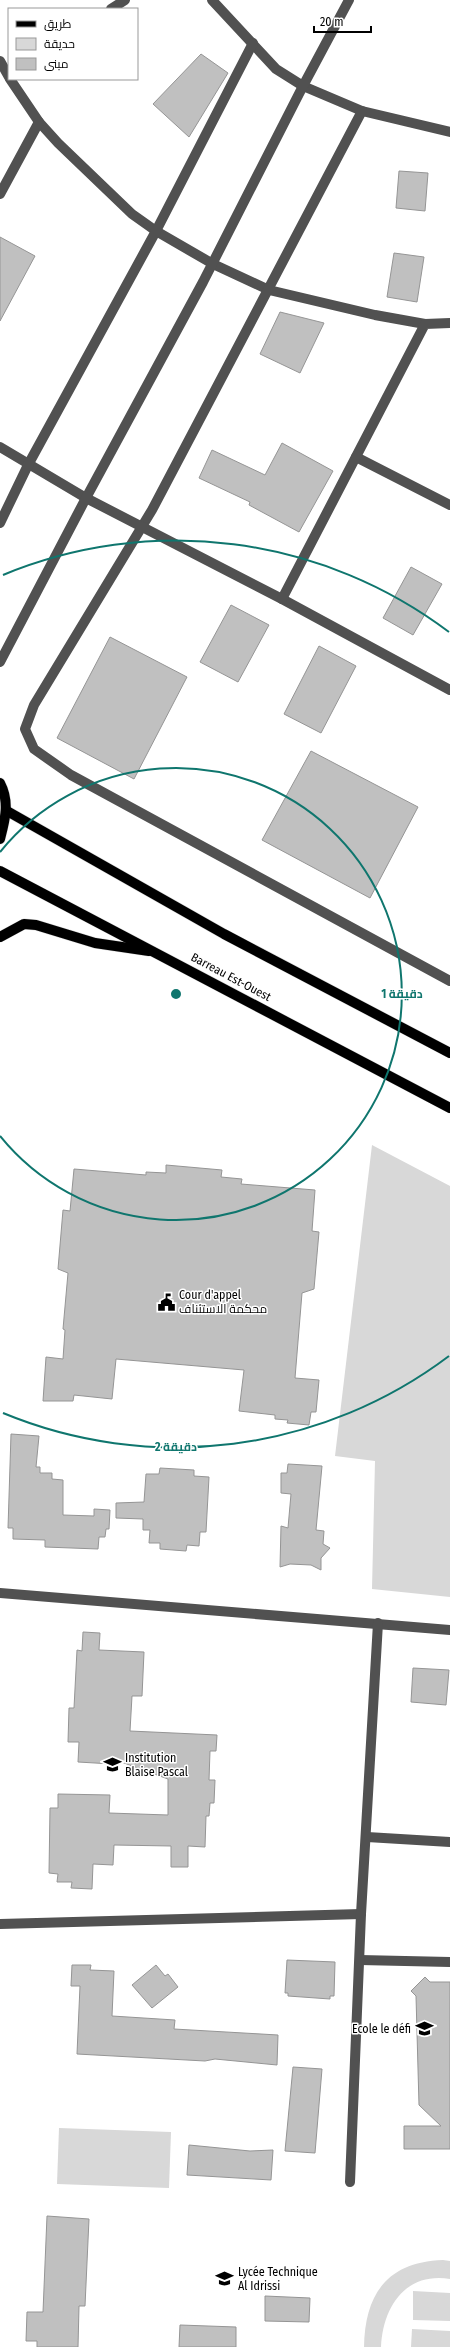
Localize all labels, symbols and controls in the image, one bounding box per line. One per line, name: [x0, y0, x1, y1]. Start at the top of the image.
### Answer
legend: [8, 8, 138, 80]
scale bar: [314, 8, 371, 34]
text: 20 m: [320, 15, 344, 29]
text: طريق: [44, 17, 72, 31]
text: حديقة: [44, 37, 75, 51]
text: مبنى: [44, 57, 69, 71]
street label: Barreau Est-Ouest: [189, 950, 273, 1004]
centre of rings: [169, 987, 183, 1001]
text: 1 دقيقة: [381, 987, 423, 1001]
place label: Cour d'appel محكمة الاستئناف: [179, 1288, 267, 1316]
public building icon: Cour d'appel محكمة الاستئناف: [156, 1292, 176, 1312]
text: 2 دقيقة: [154, 1440, 197, 1454]
place label: Institution Blaise Pascal: [125, 1751, 188, 1779]
school or university icon: Institution Blaise Pascal: [102, 1755, 122, 1775]
school or university icon: Ecole le défi: [414, 2019, 434, 2039]
place label: Ecole le défi: [352, 2022, 411, 2036]
place label: Lycée Technique Al Idrissi: [238, 2265, 318, 2293]
school or university icon: Lycée Technique Al Idrissi: [215, 2269, 235, 2289]

